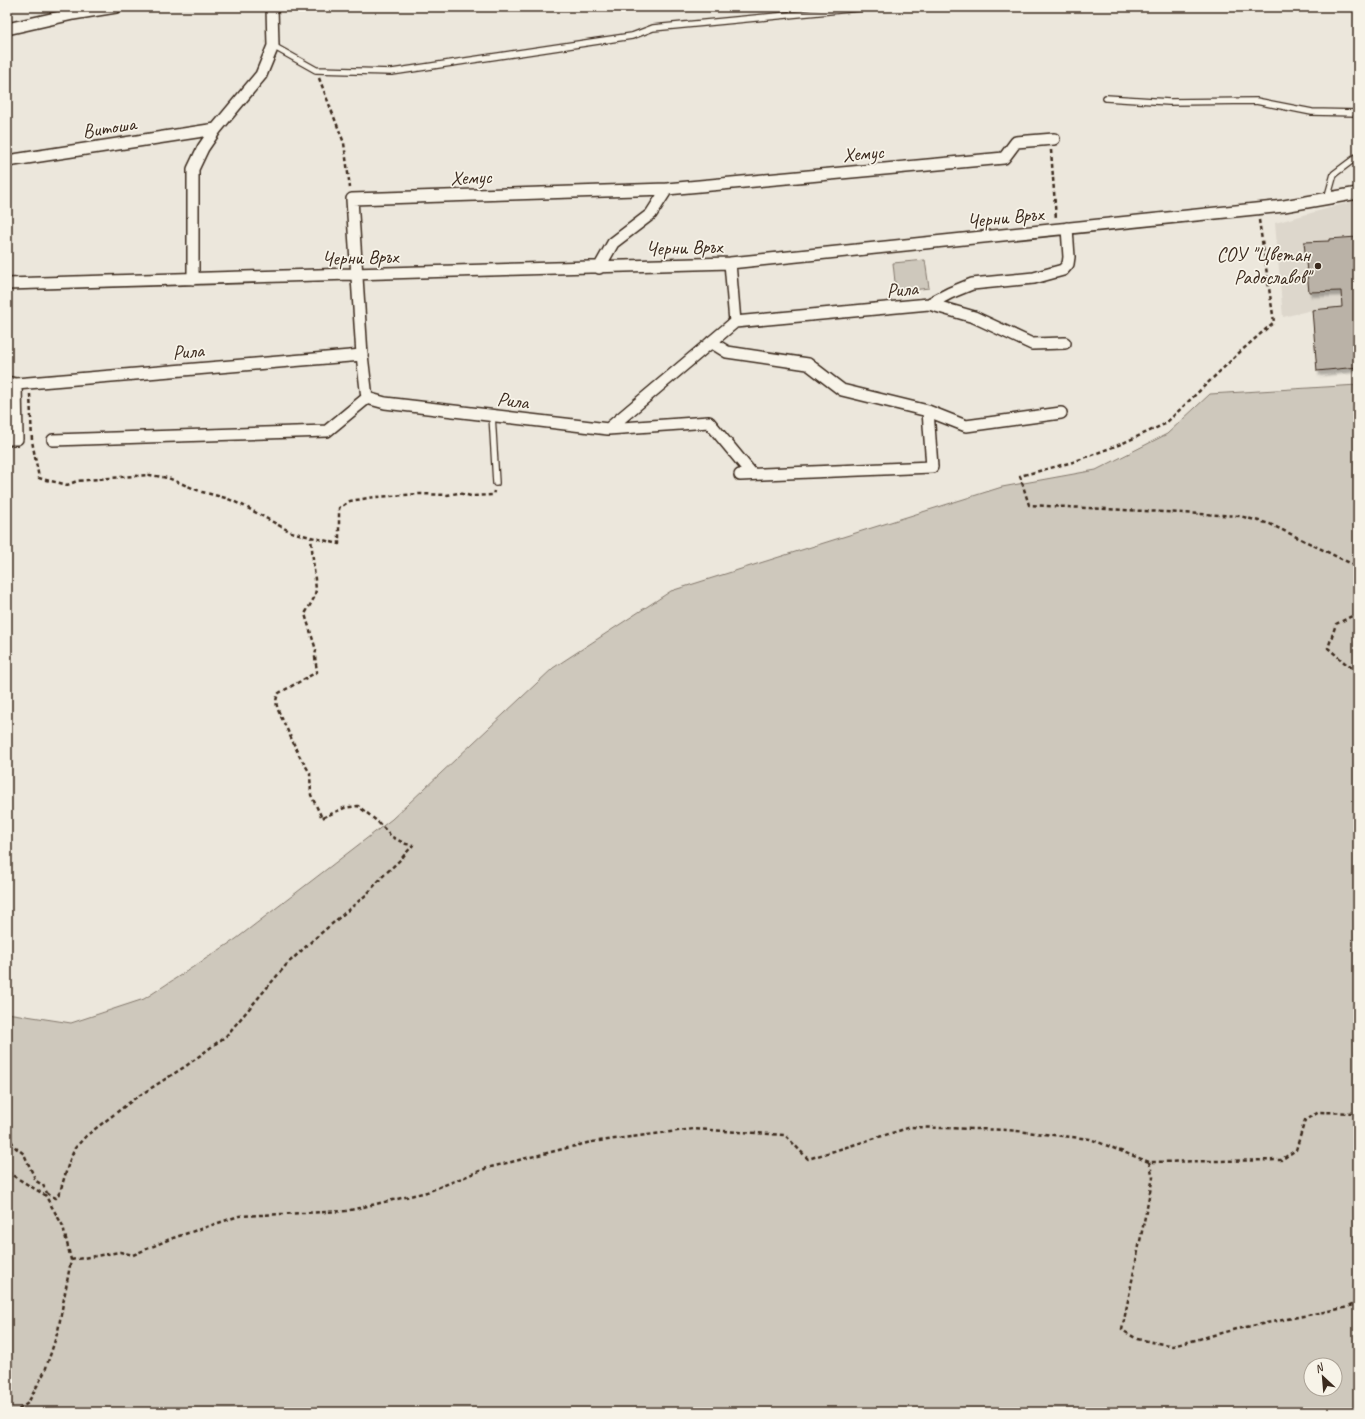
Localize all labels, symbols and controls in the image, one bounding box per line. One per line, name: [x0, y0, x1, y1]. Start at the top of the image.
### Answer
street label: Витоша: [81, 111, 139, 144]
street label: Хемус: [842, 139, 886, 168]
street label: Хемус: [450, 164, 493, 191]
street label: Черни Връх: [966, 201, 1047, 234]
street label: Черни Връх: [645, 234, 725, 261]
place label: СОУ "Цветан Радославов": [1216, 242, 1314, 290]
street label: Черни Връх: [321, 244, 401, 271]
marker: СОУ "Цветан Радославов": [1313, 261, 1323, 271]
street label: Рила: [885, 275, 921, 303]
street label: Рила: [171, 337, 207, 365]
street label: Рила: [496, 386, 532, 415]
north arrow: [1303, 1357, 1343, 1397]
text: N: [1312, 1359, 1327, 1376]

